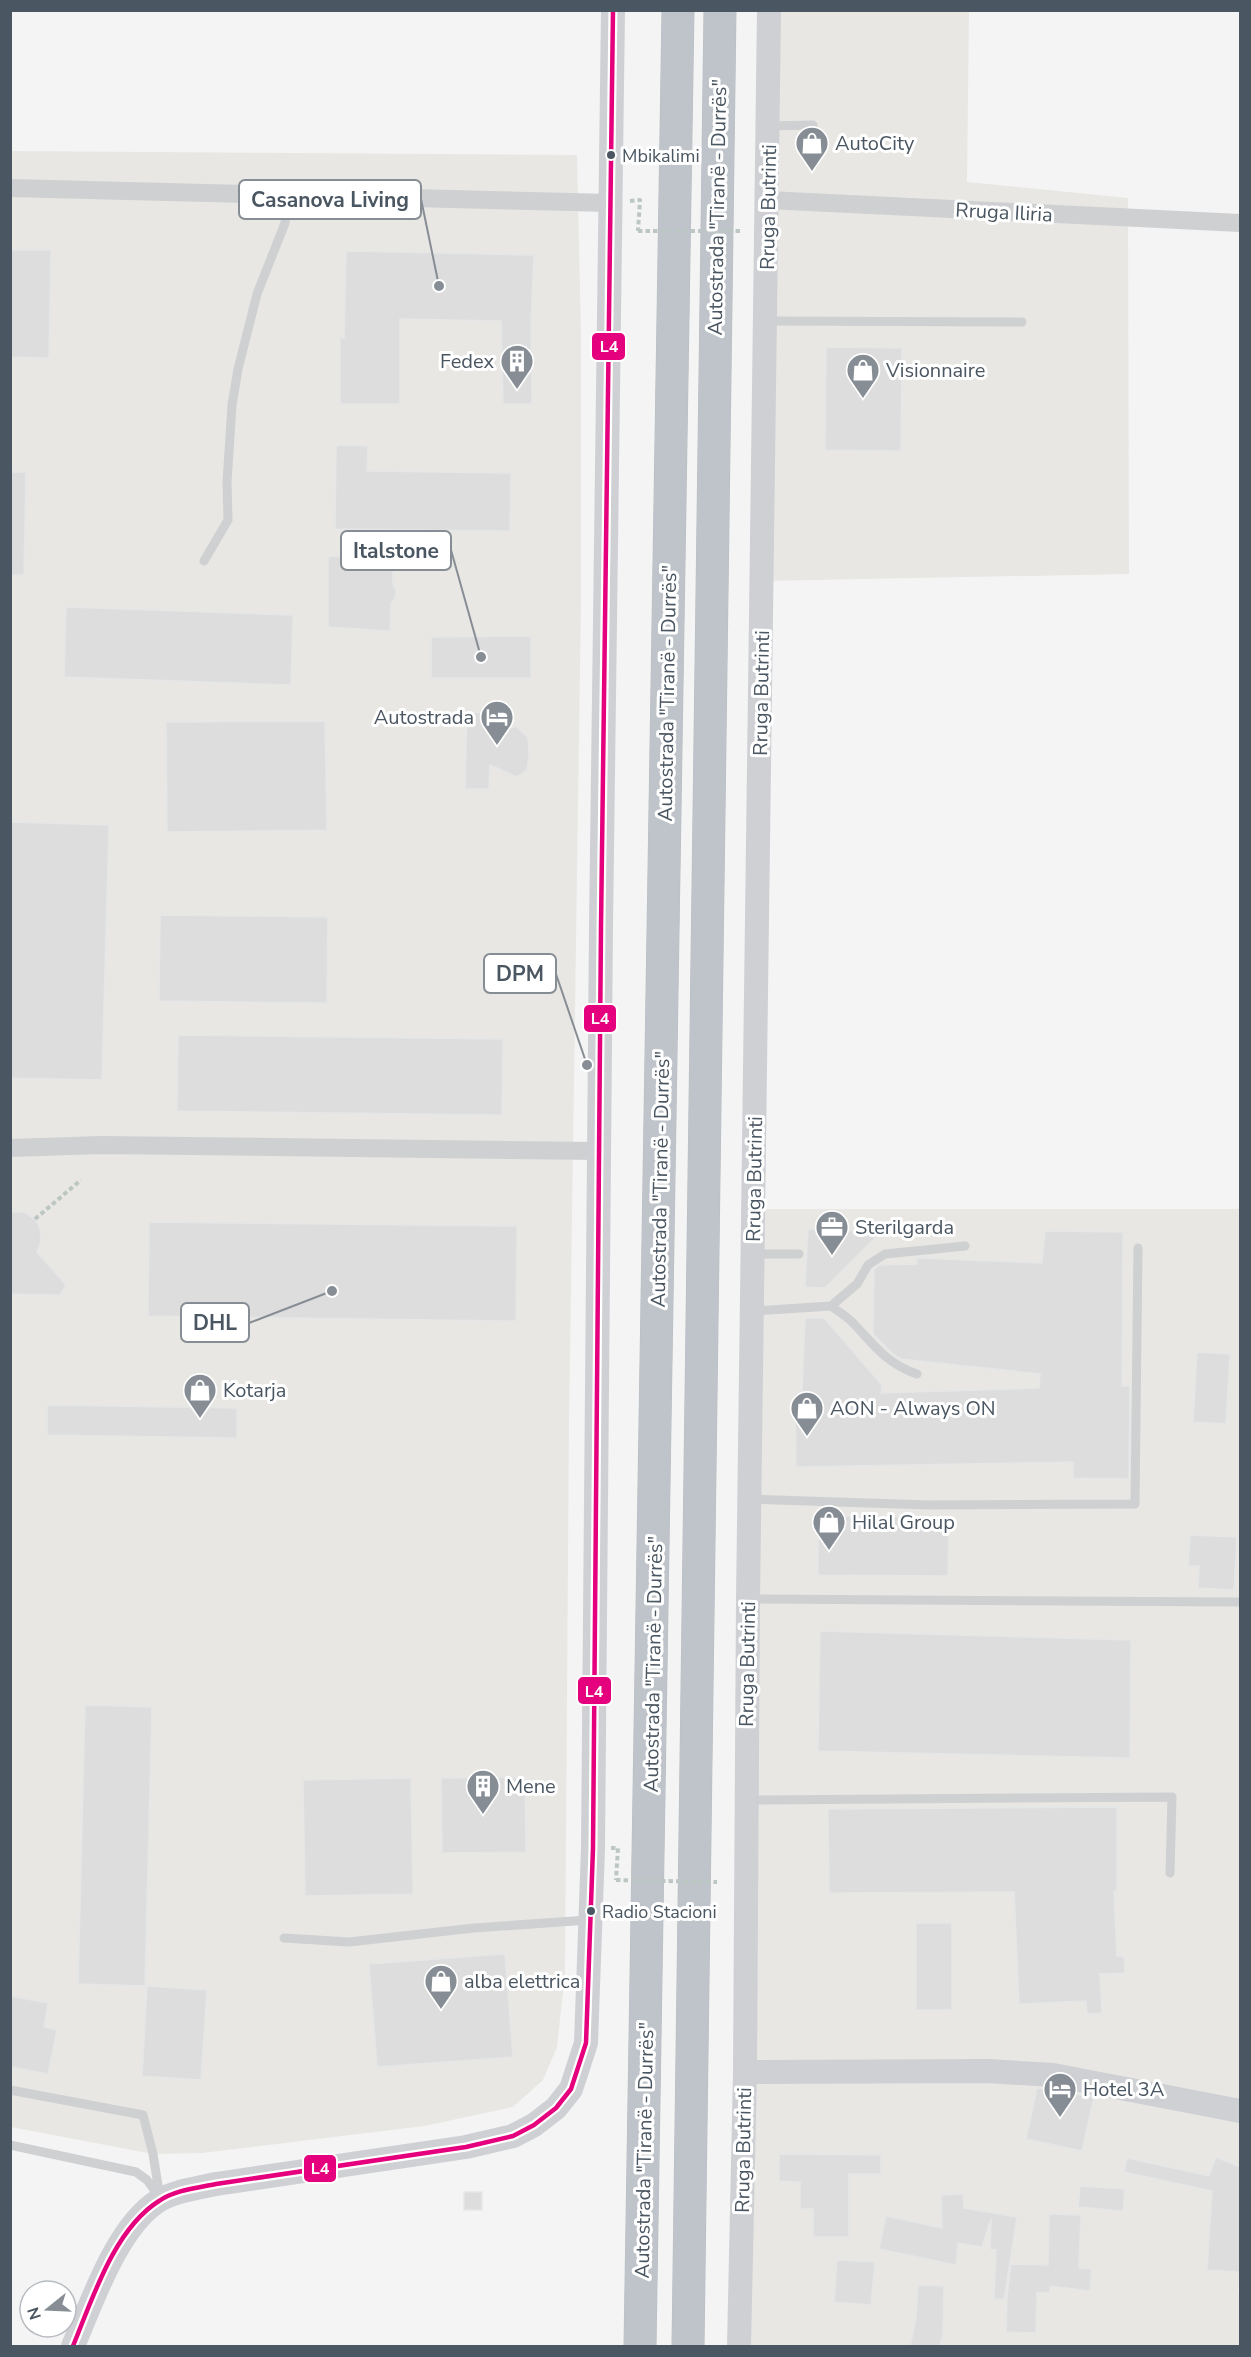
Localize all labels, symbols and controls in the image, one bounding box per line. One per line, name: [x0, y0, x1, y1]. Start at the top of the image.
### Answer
street label: Autostrada "Tiranë - Durrës": [702, 78, 733, 336]
shop icon: AutoCity: [794, 125, 830, 172]
place label: AutoCity: [835, 130, 915, 157]
place label: Mbikalimi: [622, 144, 700, 168]
street label: Rruga Butrinti: [754, 144, 783, 270]
marker: Mbikalimi: [605, 149, 617, 161]
callout: Casanova Living: [239, 180, 421, 219]
text: Casanova Living: [251, 186, 409, 214]
street label: Rruga Iliria: [955, 196, 1053, 229]
line badge: L4: [591, 332, 626, 361]
text: L4: [600, 336, 619, 358]
building icon: Fedex: [499, 343, 535, 390]
place label: Fedex: [440, 348, 494, 375]
shop icon: Visionnaire: [845, 352, 881, 399]
place label: Visionnaire: [885, 357, 985, 384]
callout: Italstone: [341, 531, 451, 570]
text: Italstone: [353, 537, 439, 565]
street label: Autostrada "Tiranë - Durrës": [652, 564, 683, 822]
street label: Rruga Butrinti: [747, 630, 776, 756]
hotel icon: Autostrada: [479, 699, 515, 746]
place label: Autostrada: [374, 704, 474, 731]
callout: DPM: [484, 954, 556, 993]
text: DPM: [496, 960, 544, 988]
line badge: L4: [583, 1004, 617, 1033]
text: L4: [591, 1008, 610, 1030]
street label: Autostrada "Tiranë - Durrës": [645, 1050, 676, 1308]
street label: Rruga Butrinti: [740, 1116, 769, 1242]
office icon: Sterilgarda: [814, 1209, 850, 1256]
place label: Sterilgarda: [855, 1214, 954, 1241]
callout: DHL: [181, 1303, 249, 1342]
text: DHL: [193, 1309, 237, 1337]
shop icon: Kotarja: [182, 1372, 218, 1419]
place label: Kotarja: [223, 1377, 286, 1404]
shop icon: AON - Always ON: [789, 1390, 825, 1437]
place label: AON - Always ON: [830, 1395, 996, 1422]
shop icon: Hilal Group: [811, 1504, 847, 1551]
place label: Hilal Group: [852, 1509, 955, 1536]
street label: Autostrada "Tiranë - Durrës": [638, 1535, 669, 1793]
street label: Rruga Butrinti: [733, 1601, 762, 1727]
line badge: L4: [577, 1676, 612, 1705]
text: L4: [585, 1681, 604, 1703]
building icon: Mene: [465, 1768, 501, 1815]
place label: Mene: [506, 1773, 556, 1800]
place label: Radio Stacioni: [602, 1900, 717, 1924]
marker: Radio Stacioni: [585, 1905, 597, 1917]
shop icon: alba elettrica: [423, 1963, 459, 2010]
place label: alba elettrica: [464, 1968, 580, 1995]
street label: Autostrada "Tiranë - Durrës": [629, 2021, 660, 2279]
hotel icon: Hotel 3A: [1042, 2071, 1078, 2118]
place label: Hotel 3A: [1083, 2076, 1165, 2103]
street label: Rruga Butrinti: [729, 2087, 758, 2213]
line badge: L4: [303, 2154, 337, 2183]
text: L4: [311, 2158, 330, 2180]
north arrow: [18, 2279, 78, 2339]
text: N: [22, 2304, 47, 2322]

